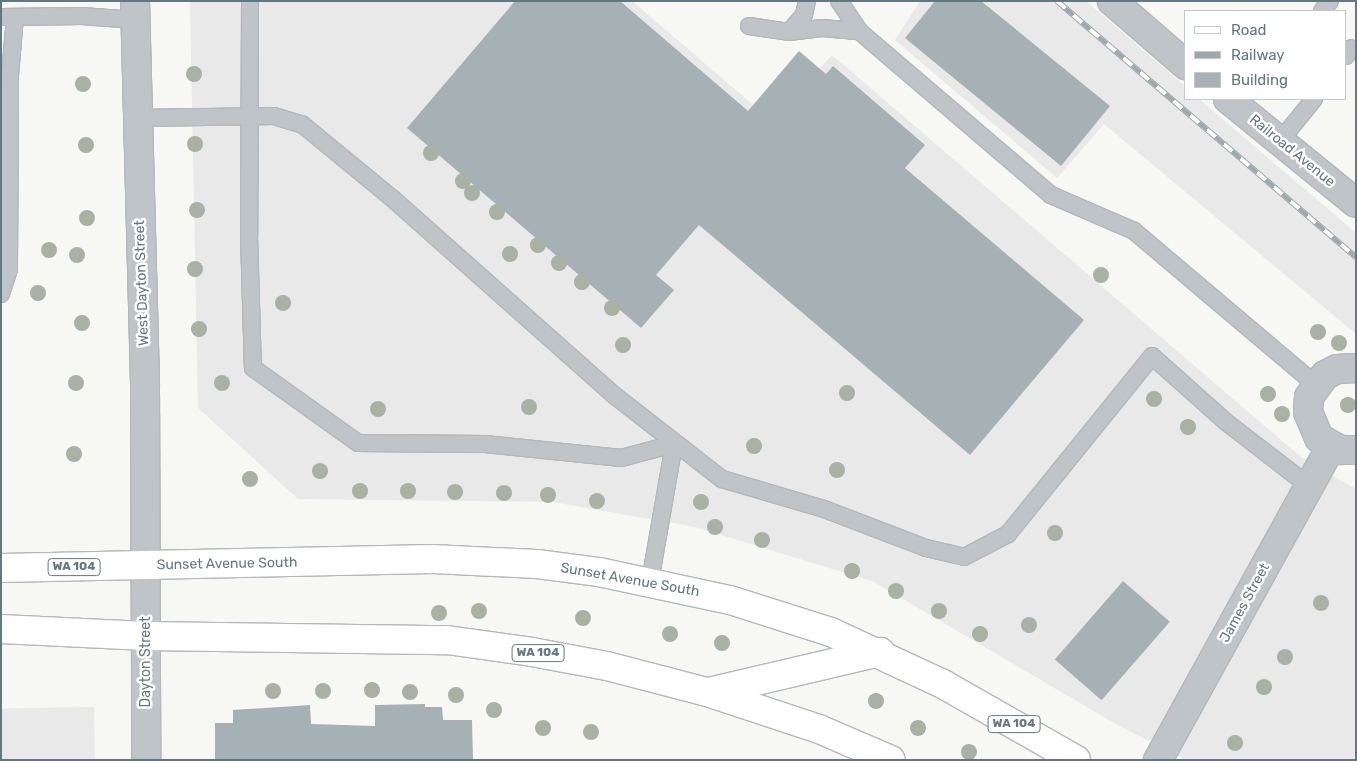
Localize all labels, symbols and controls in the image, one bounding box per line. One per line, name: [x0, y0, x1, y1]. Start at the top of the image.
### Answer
legend: [1184, 10, 1347, 100]
text: Road: [1231, 21, 1267, 39]
text: Railway: [1231, 46, 1285, 64]
text: Building: [1231, 71, 1288, 89]
street label: Railroad Avenue: [1246, 111, 1338, 191]
street label: West Dayton Street: [131, 220, 153, 346]
street label: Sunset Avenue South: [156, 554, 298, 574]
road number: WA 104: [46, 558, 102, 576]
street label: Sunset Avenue South: [559, 559, 701, 601]
street label: James Street: [1216, 560, 1274, 646]
street label: Dayton Street: [138, 617, 154, 707]
road number: WA 104: [510, 644, 566, 662]
road number: WA 104: [986, 714, 1042, 734]

